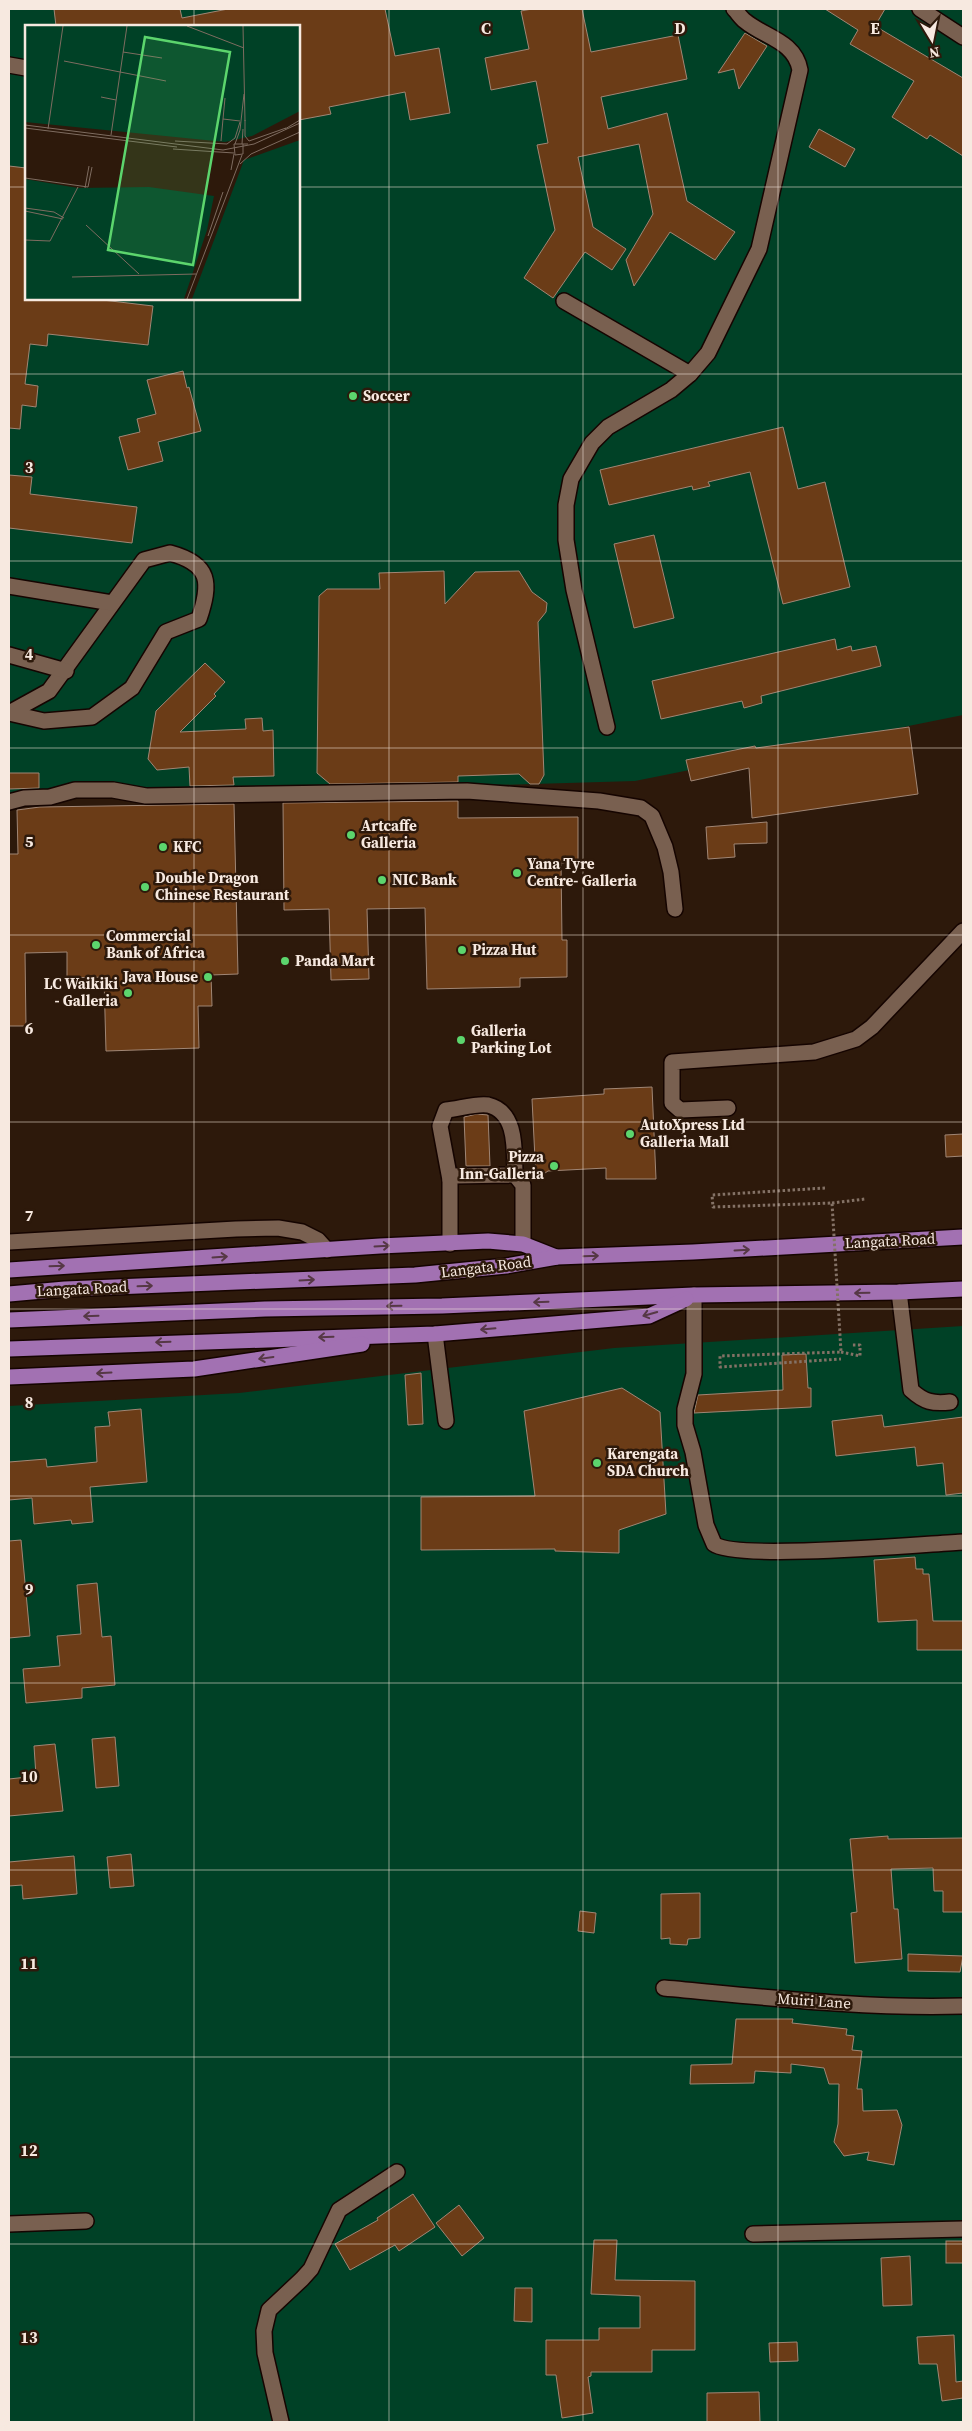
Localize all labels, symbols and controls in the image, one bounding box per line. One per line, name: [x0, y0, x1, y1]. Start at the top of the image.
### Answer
north arrow: [907, 15, 957, 65]
text: C: [481, 17, 491, 39]
text: D: [674, 17, 686, 39]
text: E: [870, 17, 880, 39]
inset map: [25, 25, 300, 300]
text: N: [927, 42, 941, 64]
place label: Soccer: [363, 385, 410, 406]
marker: Soccer: [347, 390, 359, 402]
text: 3: [25, 456, 34, 478]
text: 4: [25, 643, 34, 665]
place label: Artcaffe Galleria: [361, 815, 417, 853]
marker: Artcaffe Galleria: [345, 829, 357, 841]
text: 5: [25, 830, 34, 852]
place label: KFC: [173, 836, 201, 857]
marker: KFC: [157, 841, 169, 853]
place label: Yana Tyre Centre- Galleria: [527, 853, 638, 891]
place label: Double Dragon Chinese Restaurant: [155, 867, 290, 905]
marker: Yana Tyre Centre- Galleria: [511, 867, 523, 879]
place label: NIC Bank: [392, 869, 457, 890]
marker: NIC Bank: [376, 874, 388, 886]
marker: Double Dragon Chinese Restaurant: [139, 881, 151, 893]
place label: Commercial Bank of Africa: [106, 925, 206, 963]
marker: Commercial Bank of Africa: [90, 939, 102, 951]
place label: Pizza Hut: [472, 939, 537, 960]
marker: Pizza Hut: [456, 944, 468, 956]
place label: Panda Mart: [295, 950, 375, 971]
marker: Panda Mart: [279, 955, 291, 967]
place label: Java House: [122, 966, 198, 987]
marker: Java House: [202, 971, 214, 983]
place label: LC Waikiki - Galleria: [44, 973, 119, 1011]
marker: LC Waikiki - Galleria: [122, 987, 134, 999]
text: 6: [25, 1017, 34, 1039]
place label: Galleria Parking Lot: [471, 1020, 552, 1058]
marker: Galleria Parking Lot: [455, 1034, 467, 1046]
place label: AutoXpress Ltd Galleria Mall: [640, 1114, 745, 1152]
marker: AutoXpress Ltd Galleria Mall: [624, 1128, 636, 1140]
place label: Pizza Inn-Galleria: [459, 1146, 545, 1184]
marker: Pizza Inn-Galleria: [548, 1160, 560, 1172]
text: 7: [25, 1204, 34, 1226]
street label: Langata Road: [844, 1228, 936, 1253]
one-way arrow: [373, 1241, 389, 1250]
one-way arrow: [733, 1245, 749, 1254]
street label: Langata Road: [440, 1250, 533, 1282]
one-way arrow: [582, 1251, 598, 1261]
one-way arrow: [211, 1253, 227, 1262]
one-way arrow: [49, 1262, 65, 1271]
street label: Langata Road: [36, 1276, 128, 1301]
one-way arrow: [299, 1276, 315, 1285]
one-way arrow: [136, 1282, 152, 1291]
one-way arrow: [854, 1288, 870, 1298]
one-way arrow: [533, 1297, 549, 1306]
one-way arrow: [386, 1302, 402, 1311]
one-way arrow: [642, 1310, 658, 1319]
one-way arrow: [84, 1311, 100, 1320]
one-way arrow: [480, 1324, 496, 1334]
one-way arrow: [318, 1332, 334, 1342]
one-way arrow: [156, 1338, 172, 1347]
one-way arrow: [258, 1354, 274, 1364]
one-way arrow: [96, 1368, 112, 1377]
text: 8: [25, 1391, 33, 1413]
place label: Karengata SDA Church: [607, 1443, 689, 1481]
marker: Karengata SDA Church: [591, 1457, 603, 1469]
text: 9: [25, 1578, 34, 1600]
text: 10: [20, 1765, 38, 1787]
text: 11: [20, 1952, 38, 1974]
street label: Muiri Lane: [776, 1987, 852, 2014]
text: 12: [20, 2139, 38, 2161]
text: 13: [20, 2326, 38, 2348]

